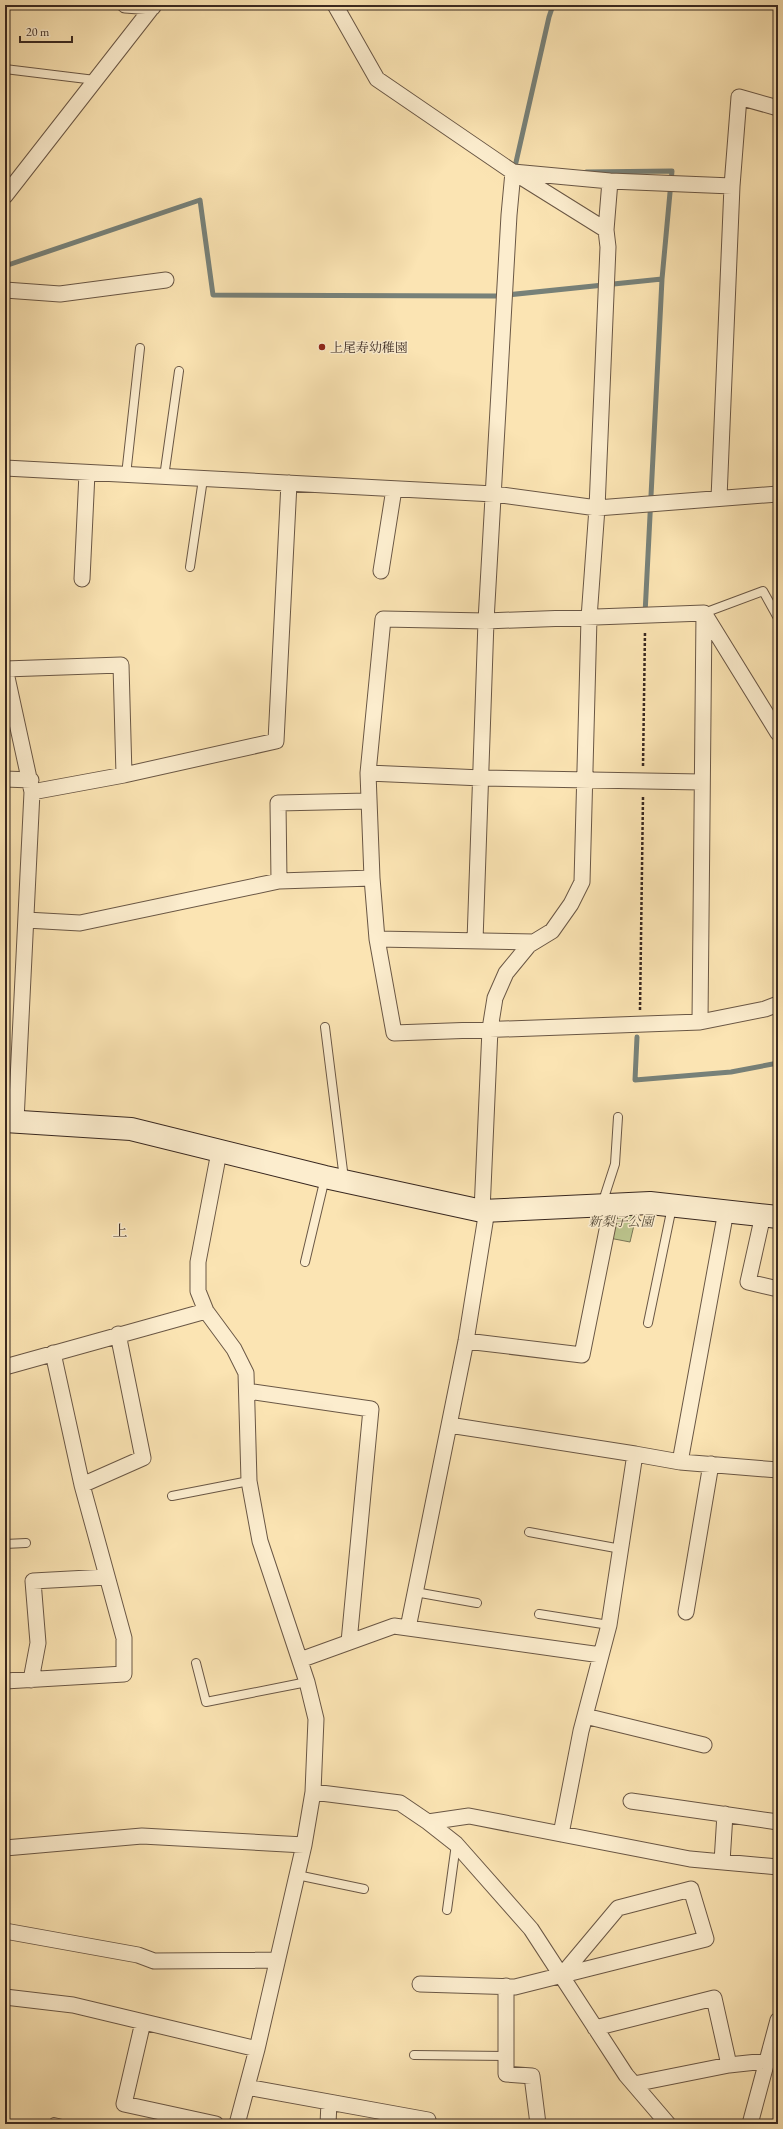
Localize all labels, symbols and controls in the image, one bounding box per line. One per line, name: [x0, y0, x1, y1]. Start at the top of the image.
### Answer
scale bar: [20, 18, 72, 44]
text: 20 m: [26, 24, 50, 40]
place label: 上尾寿幼稚園: [330, 339, 408, 356]
marker: 上尾寿幼稚園: [317, 342, 327, 352]
park label: 新梨子公園: [588, 1213, 655, 1230]
district label: 上: [112, 1221, 128, 1240]

